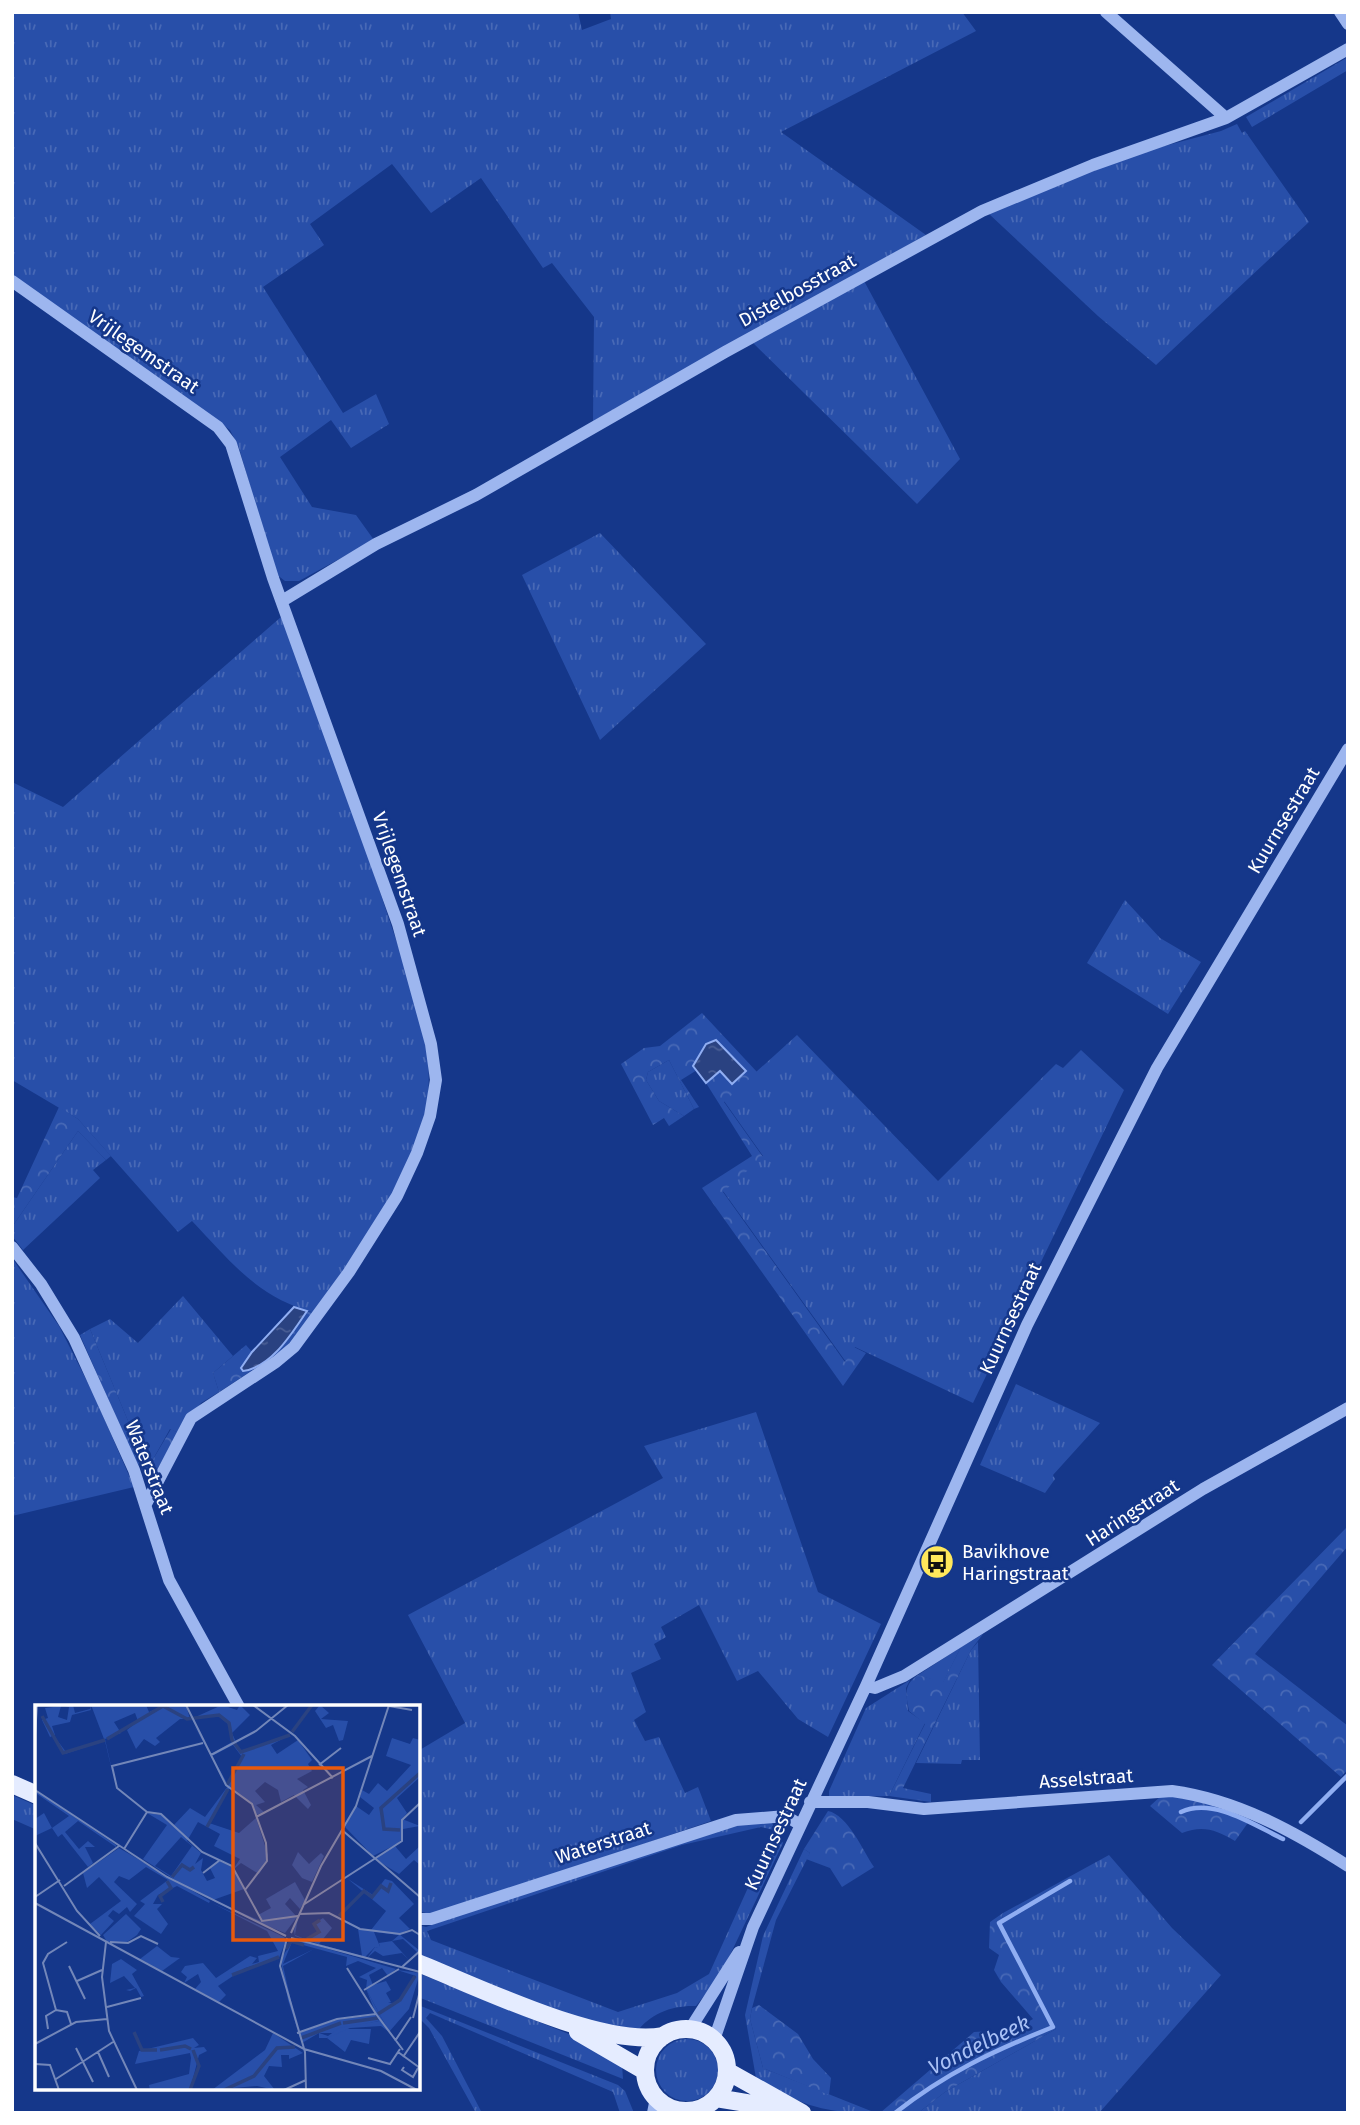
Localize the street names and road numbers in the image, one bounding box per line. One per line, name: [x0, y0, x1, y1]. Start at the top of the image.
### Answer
street label: Distelbosstraat: [735, 249, 860, 332]
street label: Vrijlegemstraat: [84, 305, 204, 398]
street label: Kuurnsestraat: [1242, 762, 1324, 878]
street label: Vrijlegemstraat: [367, 809, 432, 940]
street label: Kuurnsestraat: [975, 1259, 1046, 1378]
street label: Waterstraat: [120, 1417, 179, 1518]
street label: Haringstraat: [1081, 1474, 1183, 1551]
street label: Asselstraat: [1038, 1764, 1134, 1793]
street label: Kuurnsestraat: [740, 1775, 811, 1894]
street label: Waterstraat: [552, 1816, 654, 1869]

